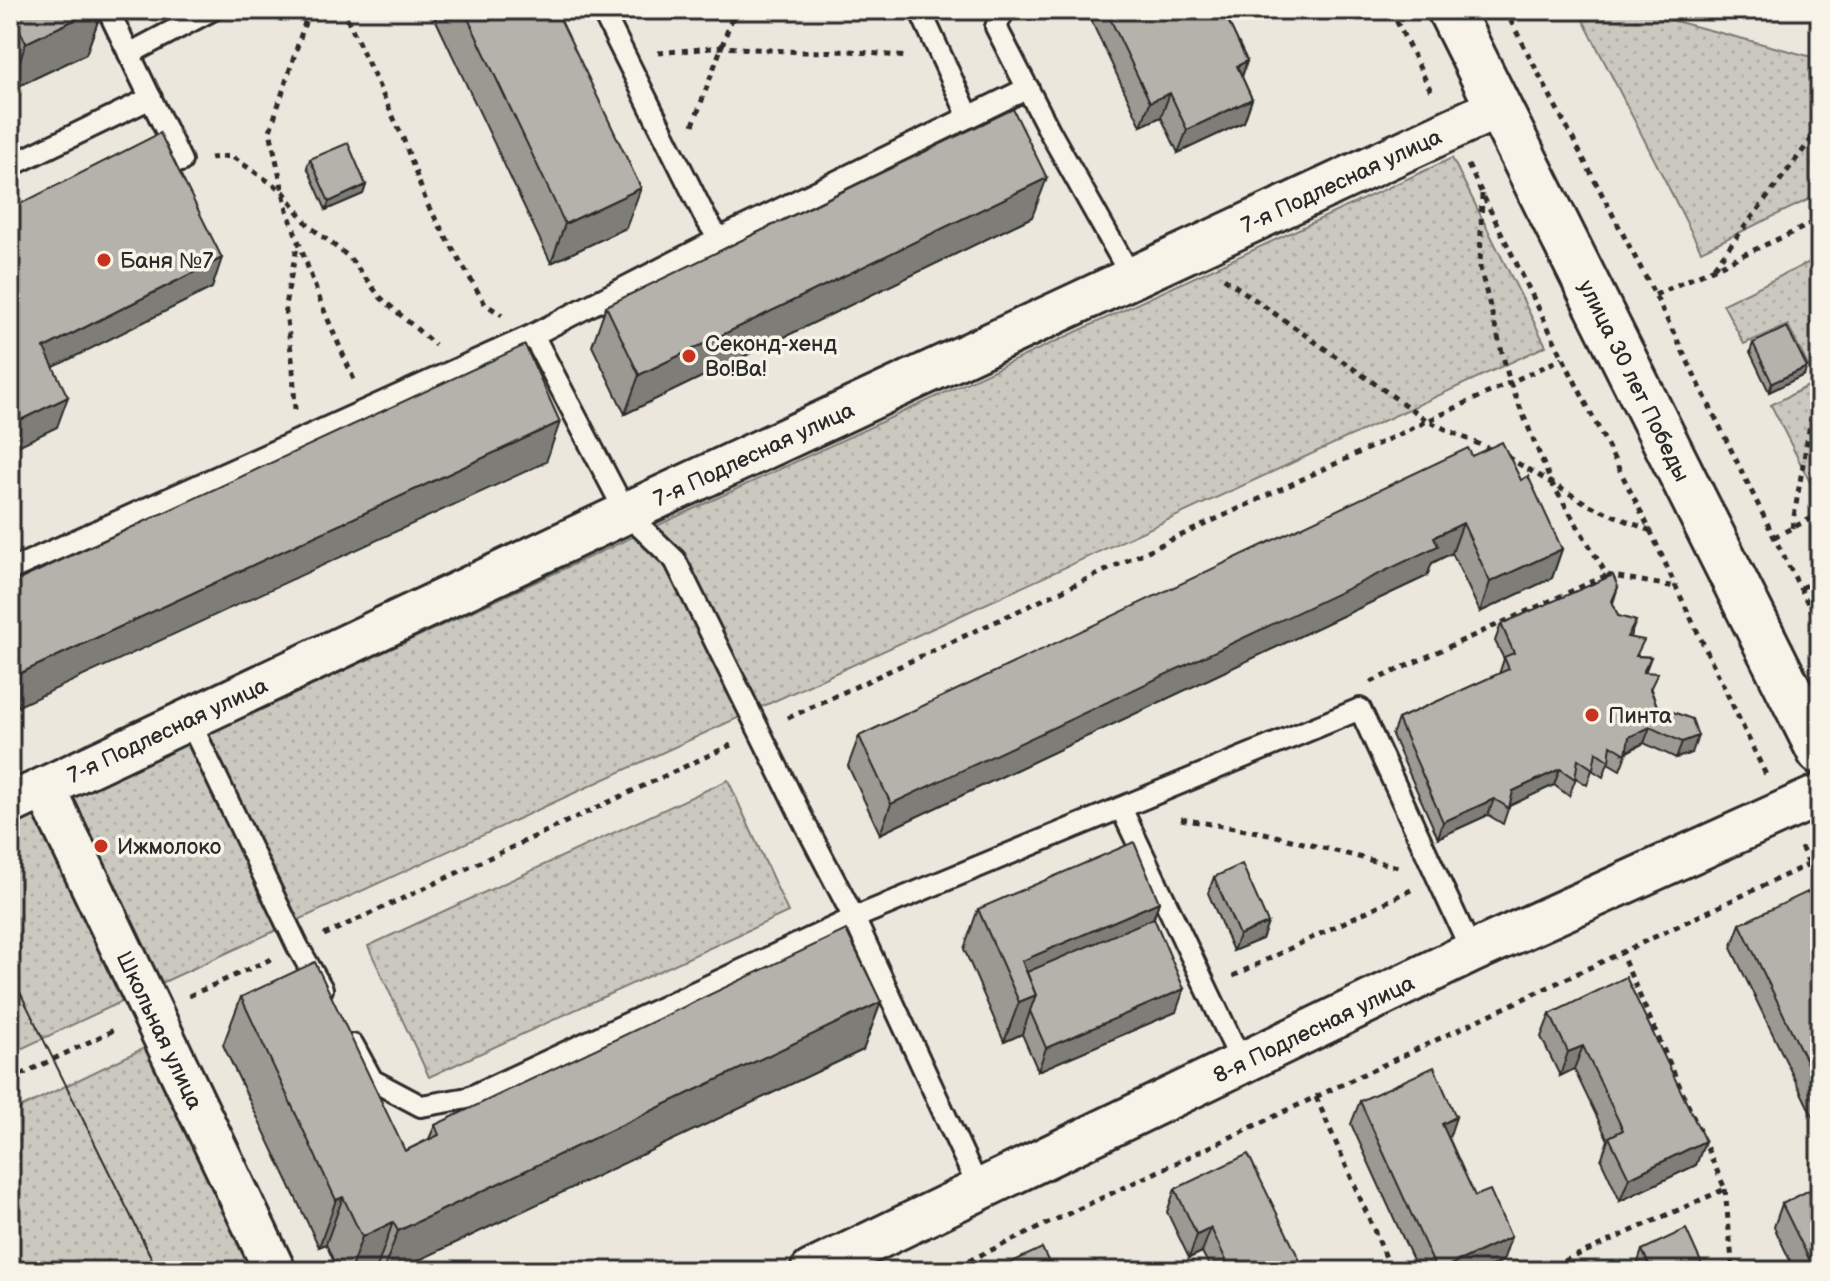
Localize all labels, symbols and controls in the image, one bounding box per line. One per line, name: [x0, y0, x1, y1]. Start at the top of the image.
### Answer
street label: 7-я Подлесная улица: [1237, 124, 1446, 240]
place label: Баня №7: [120, 248, 213, 275]
marker: Баня №7: [95, 251, 113, 269]
street label: улица 30 лет Победы: [1572, 276, 1695, 486]
place label: Секонд-хенд Во!Ва!: [705, 331, 837, 383]
marker: Секонд-хенд Во!Ва!: [680, 347, 698, 365]
street label: 7-я Подлесная улица: [650, 397, 859, 513]
street label: 7-я Подлесная улица: [64, 672, 272, 790]
place label: Пинта: [1608, 703, 1672, 730]
marker: Пинта: [1583, 706, 1601, 724]
place label: Ижмолоко: [117, 834, 221, 861]
marker: Ижмолоко: [92, 837, 110, 855]
street label: Школьная улица: [110, 947, 208, 1114]
street label: 8-я Подлесная улица: [1209, 970, 1419, 1090]

